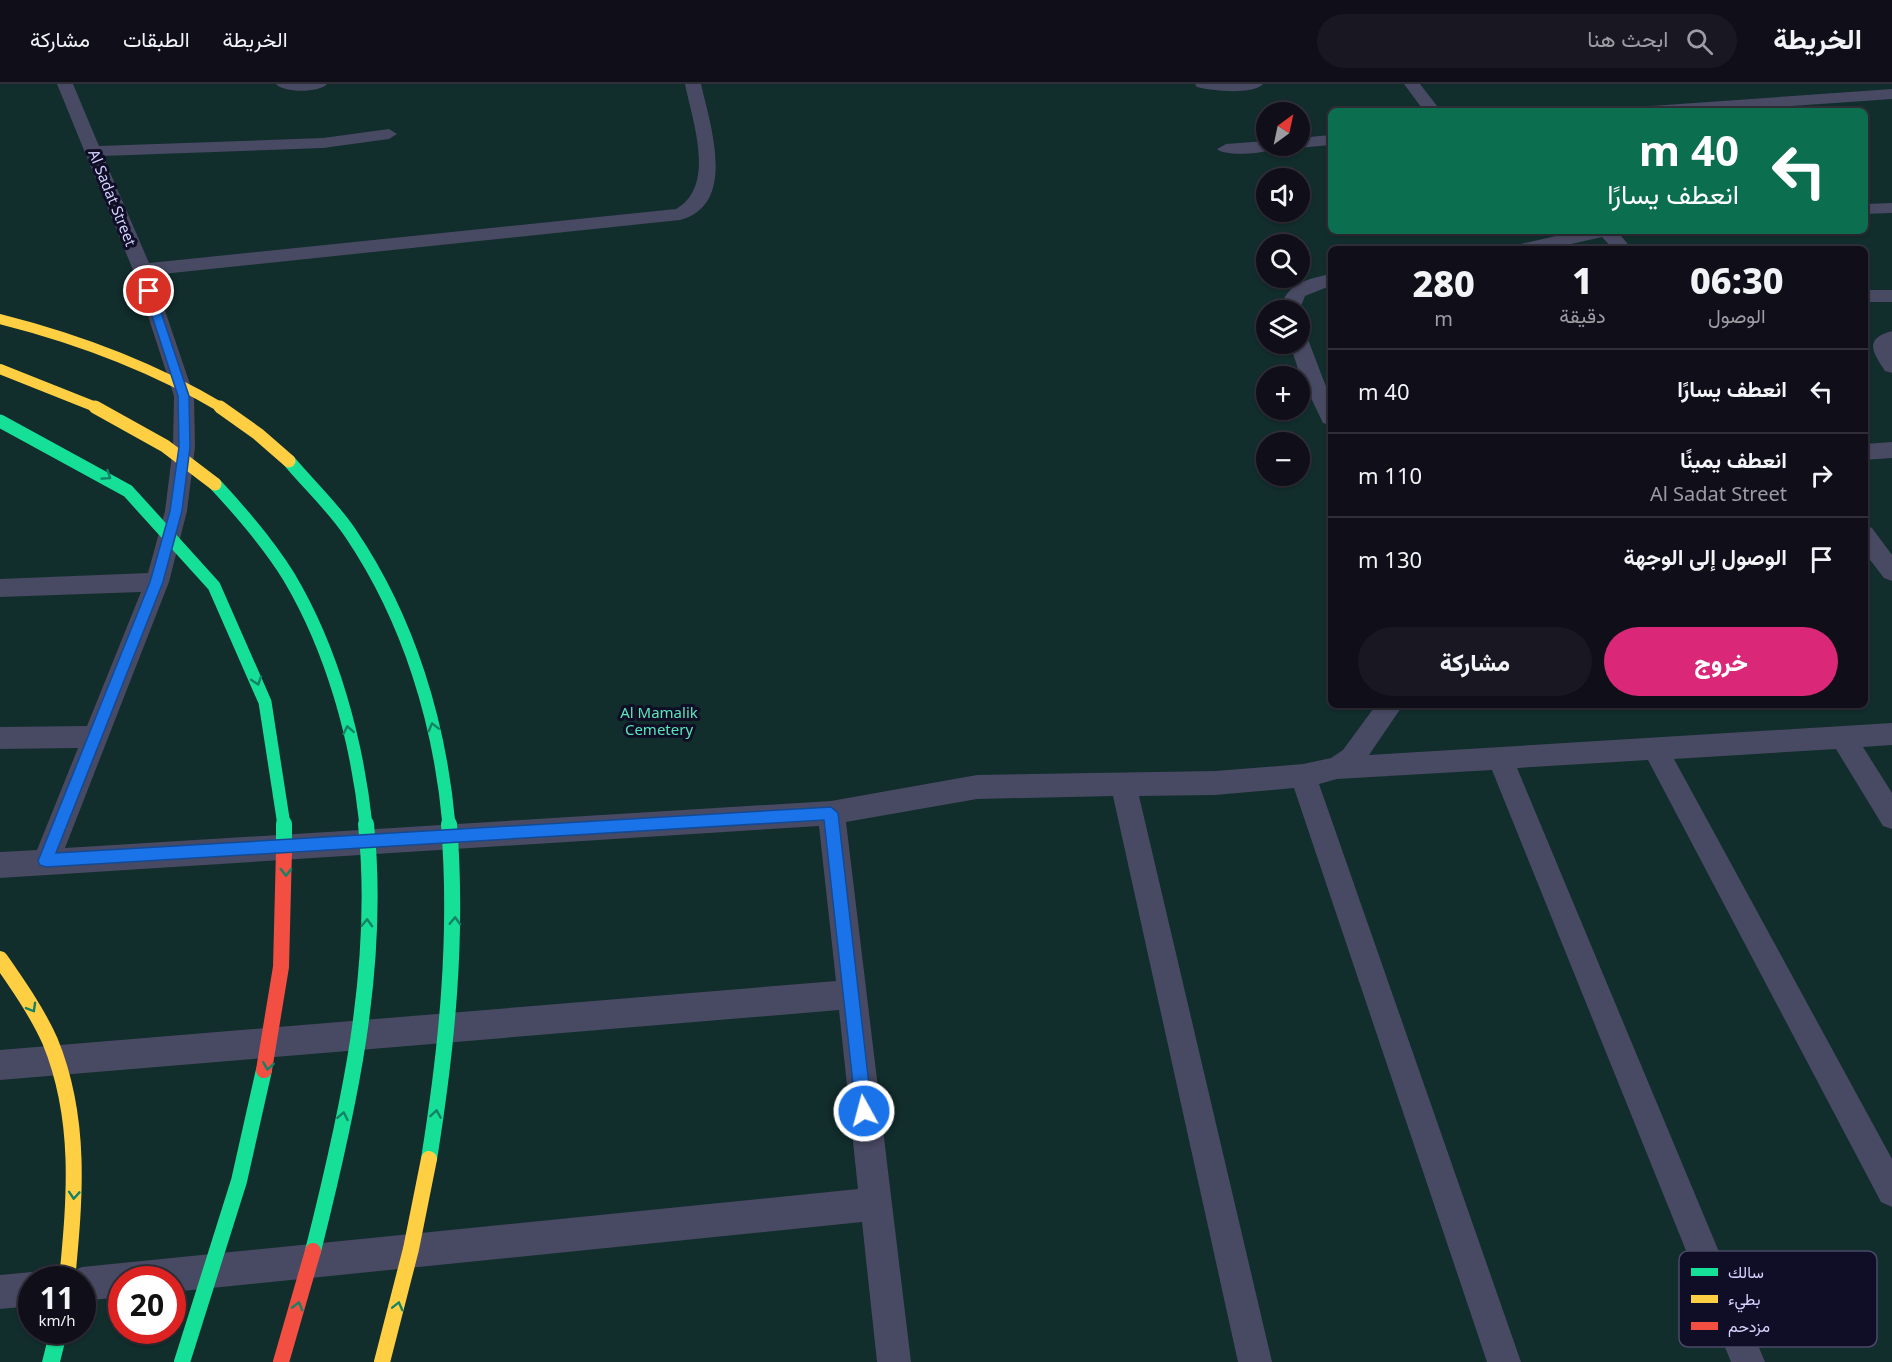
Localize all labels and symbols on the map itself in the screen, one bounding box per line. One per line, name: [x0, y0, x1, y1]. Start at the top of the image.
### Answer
north arrow: [1256, 102, 1310, 156]
street label: Al Sadat Street: [84, 146, 142, 250]
pin: [123, 265, 174, 316]
one-way arrow: [101, 469, 112, 480]
one-way arrow: [250, 675, 263, 685]
park label: Al Mamalik Cemetery: [620, 702, 698, 739]
one-way arrow: [428, 722, 441, 732]
one-way arrow: [342, 725, 355, 735]
one-way arrow: [280, 868, 292, 877]
one-way arrow: [448, 916, 461, 925]
one-way arrow: [361, 919, 374, 928]
one-way arrow: [25, 1002, 36, 1012]
one-way arrow: [262, 1062, 274, 1071]
position arrow: [832, 1079, 896, 1143]
one-way arrow: [429, 1110, 441, 1119]
one-way arrow: [336, 1112, 349, 1122]
one-way arrow: [68, 1190, 81, 1199]
legend: [1679, 1251, 1877, 1347]
text: سالك: [1728, 1261, 1764, 1283]
speed limit sign: 20: [108, 1266, 186, 1344]
text: بطيء: [1728, 1288, 1760, 1313]
one-way arrow: [291, 1301, 303, 1312]
one-way arrow: [390, 1301, 403, 1311]
text: مزدحم: [1728, 1315, 1770, 1337]

